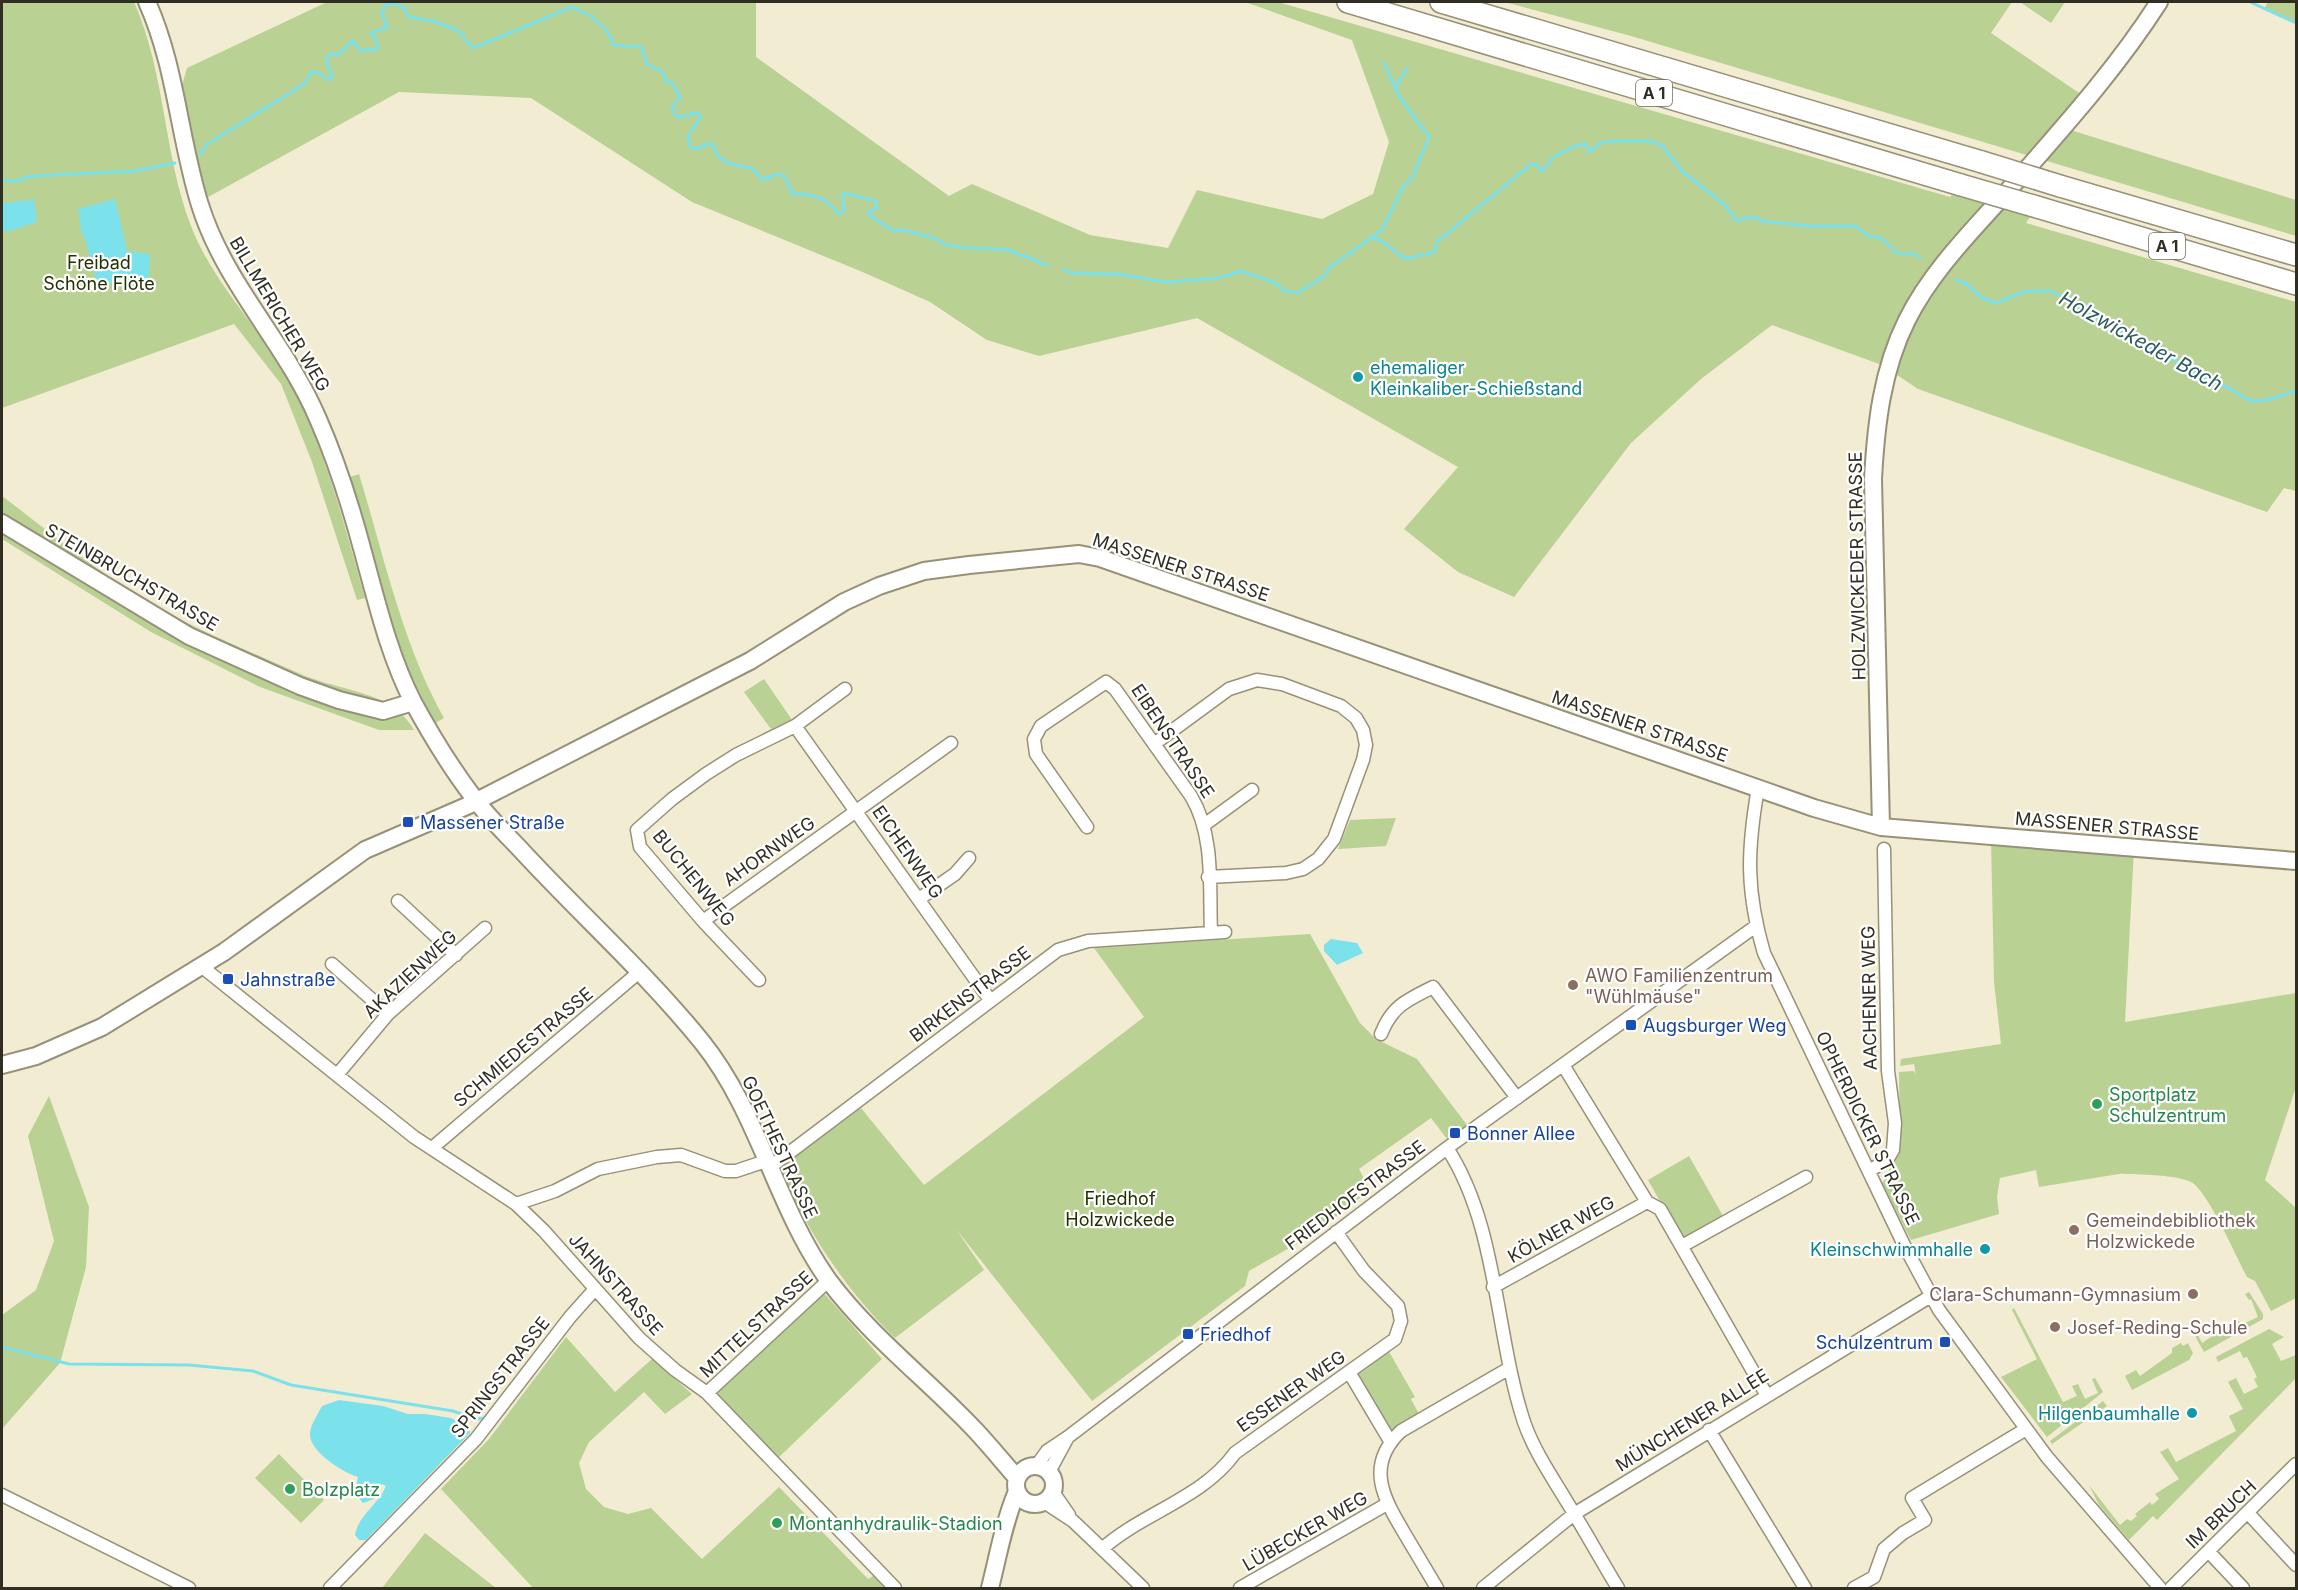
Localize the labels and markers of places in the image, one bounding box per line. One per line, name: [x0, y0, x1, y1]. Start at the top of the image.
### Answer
place label: ehemaliger Kleinkaliber-Schießstand: [1370, 357, 1582, 399]
marker: ehemaliger Kleinkaliber-Schießstand: [1351, 370, 1365, 384]
place label: Massener Straße: [420, 812, 565, 833]
marker: Massener Straße: [401, 815, 415, 829]
place label: AWO Familienzentrum "Wühlmäuse": [1585, 965, 1773, 1007]
place label: Jahnstraße: [240, 969, 336, 990]
marker: Jahnstraße: [221, 972, 235, 986]
marker: AWO Familienzentrum "Wühlmäuse": [1566, 978, 1580, 992]
place label: Augsburger Weg: [1643, 1015, 1786, 1036]
marker: Augsburger Weg: [1624, 1018, 1638, 1032]
place label: Sportplatz Schulzentrum: [2109, 1084, 2226, 1126]
marker: Sportplatz Schulzentrum: [2090, 1097, 2104, 1111]
place label: Bonner Allee: [1467, 1123, 1575, 1144]
marker: Bonner Allee: [1448, 1126, 1462, 1140]
place label: Gemeindebibliothek Holzwickede: [2086, 1210, 2256, 1252]
marker: Gemeindebibliothek Holzwickede: [2067, 1223, 2081, 1237]
place label: Kleinschwimmhalle: [1810, 1239, 1973, 1260]
marker: Kleinschwimmhalle: [1978, 1242, 1992, 1256]
place label: Clara-Schumann-Gymnasium: [1929, 1284, 2181, 1305]
marker: Clara-Schumann-Gymnasium: [2186, 1287, 2200, 1301]
place label: Josef-Reding-Schule: [2067, 1317, 2248, 1338]
marker: Josef-Reding-Schule: [2048, 1320, 2062, 1334]
place label: Friedhof: [1200, 1324, 1271, 1345]
marker: Friedhof: [1181, 1327, 1195, 1341]
place label: Schulzentrum: [1816, 1332, 1933, 1353]
marker: Schulzentrum: [1938, 1335, 1952, 1349]
place label: Hilgenbaumhalle: [2038, 1403, 2180, 1424]
marker: Hilgenbaumhalle: [2185, 1406, 2199, 1420]
place label: Bolzplatz: [302, 1479, 380, 1500]
marker: Bolzplatz: [283, 1482, 297, 1496]
place label: Montanhydraulik-Stadion: [789, 1513, 1003, 1534]
marker: Montanhydraulik-Stadion: [770, 1516, 784, 1530]

